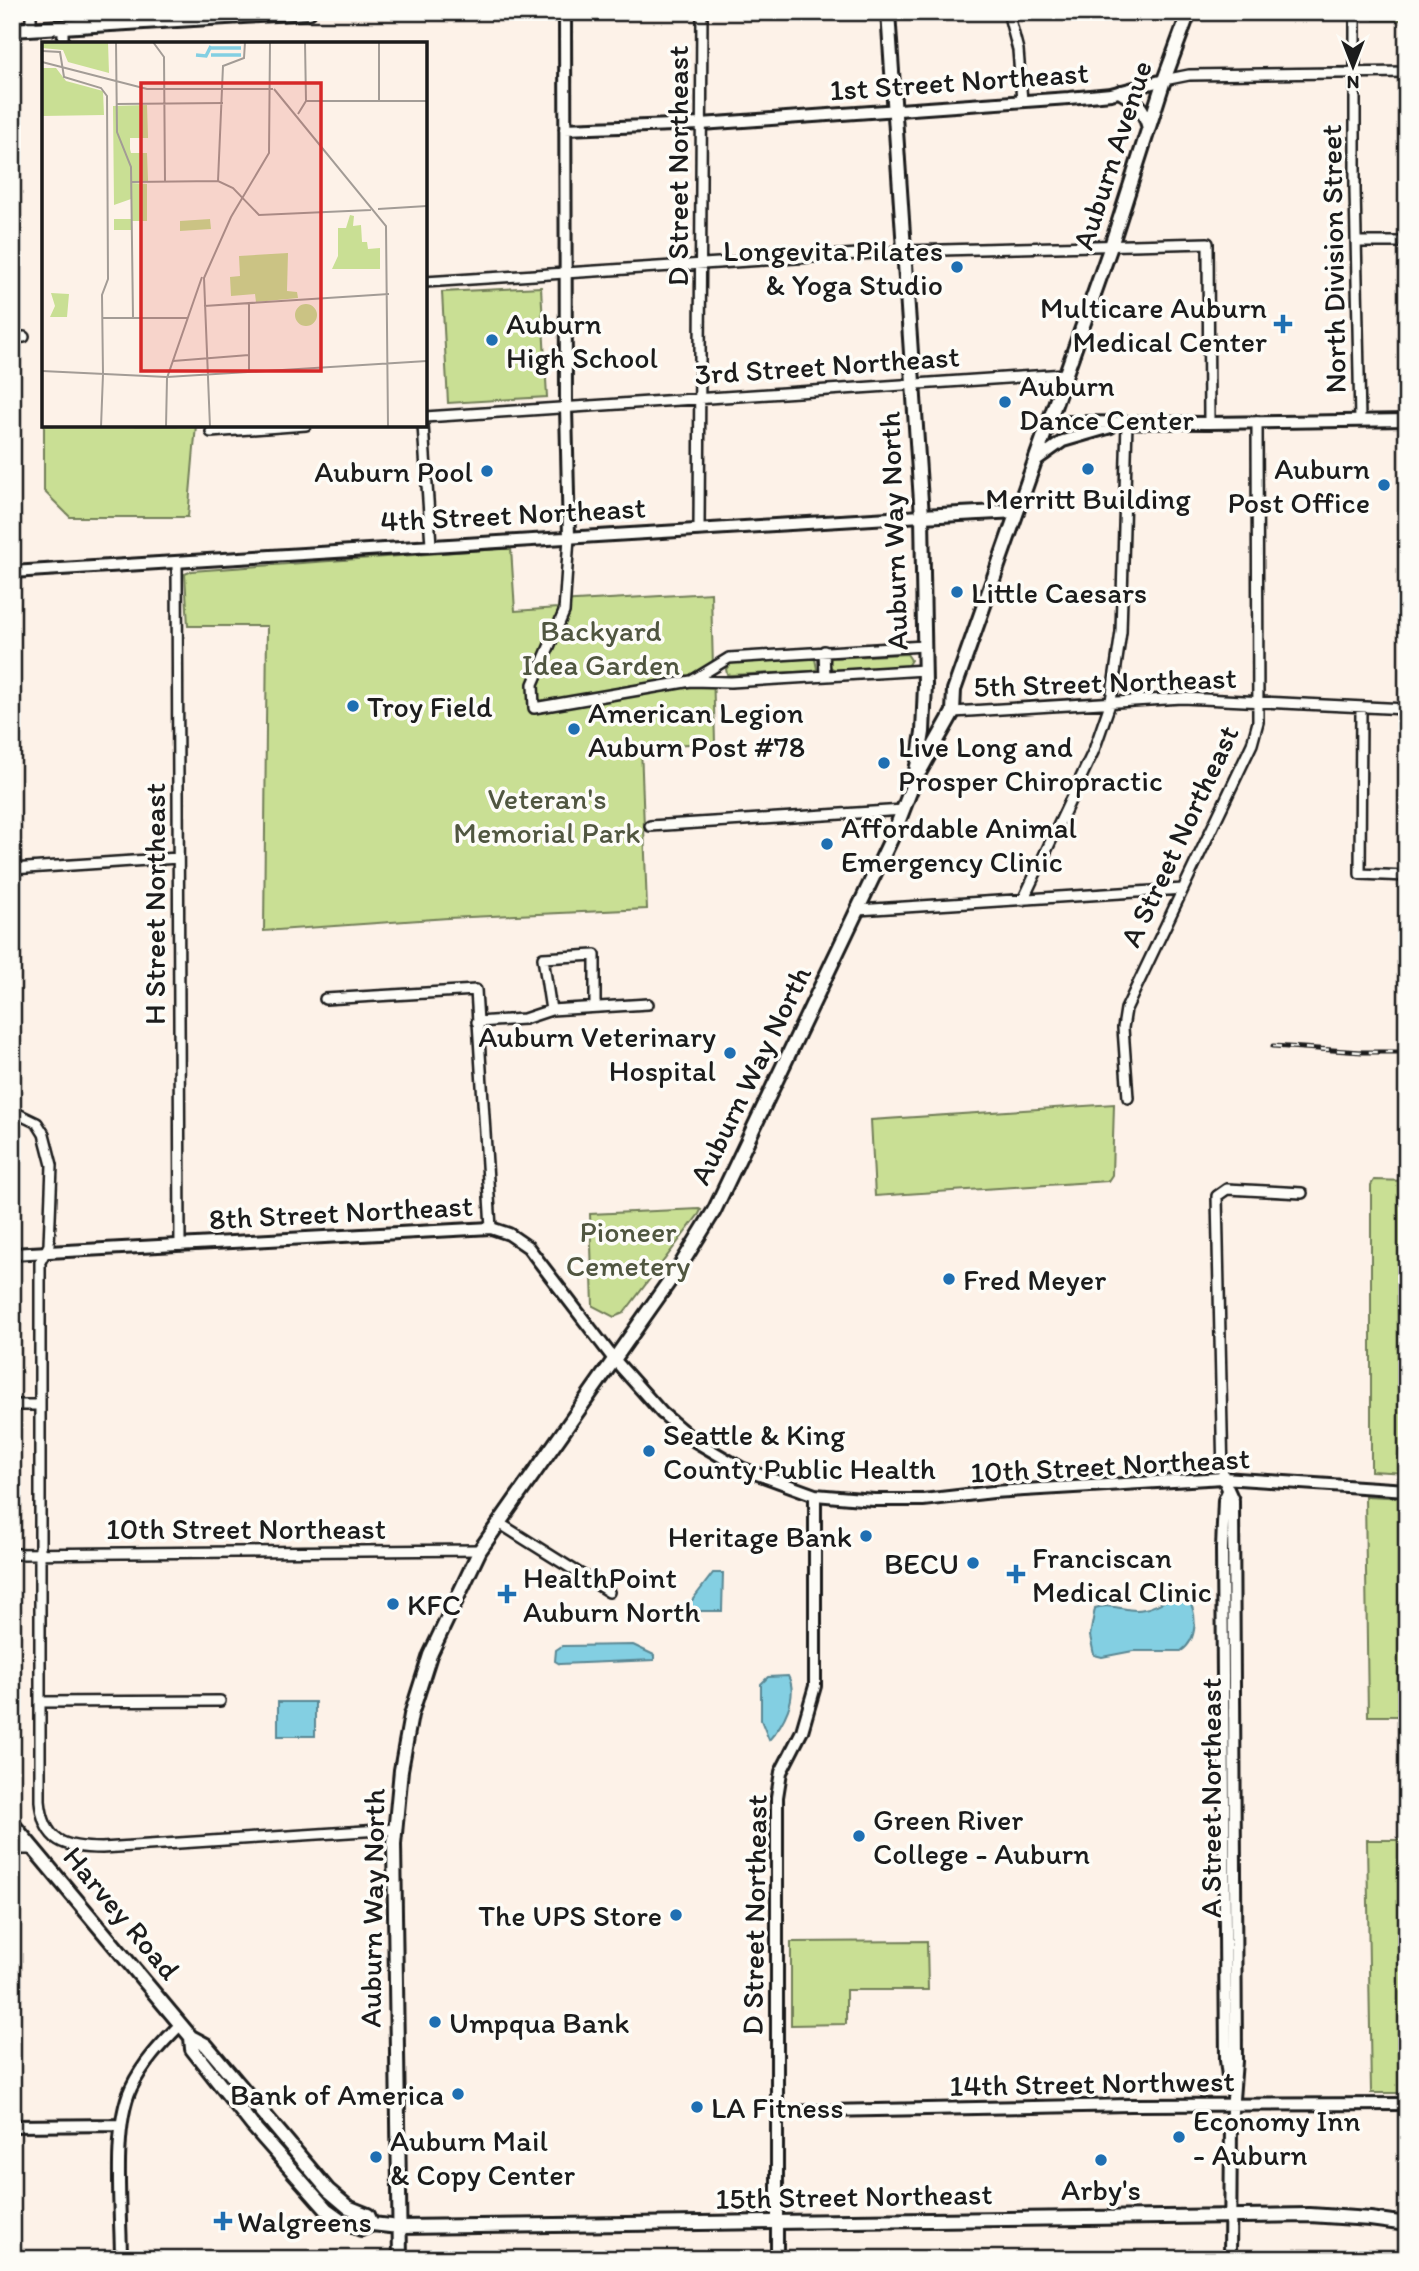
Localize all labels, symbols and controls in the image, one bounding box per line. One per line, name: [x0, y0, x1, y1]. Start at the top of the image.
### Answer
north arrow: [1318, 32, 1388, 102]
inset map: [42, 42, 427, 427]
street label: D Street Northeast: [659, 46, 696, 286]
street label: 1st Street Northeast: [828, 53, 1090, 109]
street label: Auburn Avenue: [1064, 56, 1160, 254]
text: N: [1347, 71, 1359, 94]
street label: North Division Street: [1312, 124, 1354, 394]
place label: Longevita Pilates & Yoga Studio: [723, 232, 943, 303]
marker: Longevita Pilates & Yoga Studio: [949, 259, 965, 275]
place label: Multicare Auburn Medical Center: [1040, 289, 1267, 360]
place label: Auburn High School: [506, 305, 659, 376]
marker: Multicare Auburn Medical Center: [1273, 314, 1293, 334]
marker: Auburn High School: [484, 332, 500, 348]
street label: 3rd Street Northeast: [693, 337, 961, 393]
place label: Auburn Dance Center: [1019, 367, 1194, 438]
marker: Auburn Dance Center: [997, 394, 1013, 410]
street label: Auburn Way North: [870, 411, 916, 651]
place label: Auburn Post Office: [1227, 450, 1370, 521]
place label: Auburn Pool: [314, 453, 474, 490]
marker: Merritt Building: [1080, 461, 1096, 477]
marker: Auburn Pool: [479, 463, 495, 479]
marker: Auburn Post Office: [1376, 477, 1392, 493]
place label: Merritt Building: [985, 480, 1191, 517]
street label: 4th Street Northeast: [379, 489, 647, 539]
place label: Little Caesars: [971, 574, 1147, 611]
marker: Little Caesars: [949, 584, 965, 600]
park label: Backyard Idea Garden: [522, 612, 680, 683]
street label: 5th Street Northeast: [973, 659, 1237, 705]
place label: Troy Field: [367, 688, 493, 725]
place label: American Legion Auburn Post #78: [588, 694, 805, 765]
marker: Troy Field: [345, 698, 361, 714]
street label: A Street Northeast: [1111, 719, 1247, 953]
marker: American Legion Auburn Post #78: [566, 721, 582, 737]
place label: Live Long and Prosper Chiropractic: [898, 728, 1163, 799]
marker: Live Long and Prosper Chiropractic: [876, 755, 892, 771]
park label: Veteran's Memorial Park: [453, 780, 641, 851]
street label: H Street Northeast: [136, 783, 173, 1025]
place label: Affordable Animal Emergency Clinic: [841, 809, 1077, 880]
marker: Affordable Animal Emergency Clinic: [819, 836, 835, 852]
street label: Auburn Way North: [681, 960, 819, 1190]
place label: Auburn Veterinary Hospital: [478, 1018, 717, 1089]
marker: Auburn Veterinary Hospital: [722, 1045, 738, 1061]
street label: 8th Street Northeast: [208, 1187, 474, 1237]
park label: Pioneer Cemetery: [566, 1213, 690, 1284]
place label: Fred Meyer: [963, 1261, 1106, 1298]
marker: Fred Meyer: [941, 1271, 957, 1287]
place label: Seattle & King County Public Health: [663, 1416, 936, 1487]
street label: 10th Street Northeast: [969, 1439, 1251, 1491]
marker: Seattle & King County Public Health: [641, 1443, 657, 1459]
street label: 10th Street Northeast: [106, 1510, 386, 1547]
place label: Heritage Bank: [668, 1518, 852, 1555]
marker: Heritage Bank: [858, 1528, 874, 1544]
place label: Franciscan Medical Clinic: [1032, 1539, 1212, 1610]
place label: BECU: [884, 1545, 959, 1582]
marker: BECU: [965, 1555, 981, 1571]
place label: HealthPoint Auburn North: [523, 1559, 700, 1630]
marker: Franciscan Medical Clinic: [1006, 1564, 1026, 1584]
marker: HealthPoint Auburn North: [497, 1584, 517, 1604]
place label: KFC: [407, 1586, 461, 1623]
marker: KFC: [385, 1596, 401, 1612]
street label: A Street Northeast: [1192, 1678, 1229, 1918]
street label: Auburn Way North: [351, 1788, 393, 2028]
street label: D Street Northeast: [733, 1794, 775, 2036]
place label: Green River College - Auburn: [873, 1801, 1090, 1872]
marker: Green River College - Auburn: [851, 1828, 867, 1844]
street label: Harvey Road: [55, 1839, 189, 1988]
place label: The UPS Store: [478, 1897, 662, 1934]
marker: The UPS Store: [668, 1907, 684, 1923]
place label: Umpqua Bank: [449, 2004, 630, 2041]
marker: Umpqua Bank: [427, 2014, 443, 2030]
street label: 14th Street Northwest: [949, 2062, 1235, 2104]
place label: Bank of America: [230, 2076, 444, 2113]
marker: Bank of America: [450, 2086, 466, 2102]
place label: LA Fitness: [711, 2089, 844, 2126]
marker: LA Fitness: [689, 2099, 705, 2115]
place label: Economy Inn - Auburn: [1193, 2102, 1361, 2173]
place label: Auburn Mail & Copy Center: [390, 2122, 576, 2193]
marker: Economy Inn - Auburn: [1171, 2129, 1187, 2145]
marker: Auburn Mail & Copy Center: [368, 2149, 384, 2165]
marker: Arby's: [1093, 2152, 1109, 2168]
place label: Arby's: [1061, 2171, 1141, 2208]
street label: 15th Street Northeast: [715, 2175, 993, 2217]
place label: Walgreens: [237, 2203, 372, 2240]
marker: Walgreens: [215, 2213, 231, 2229]

